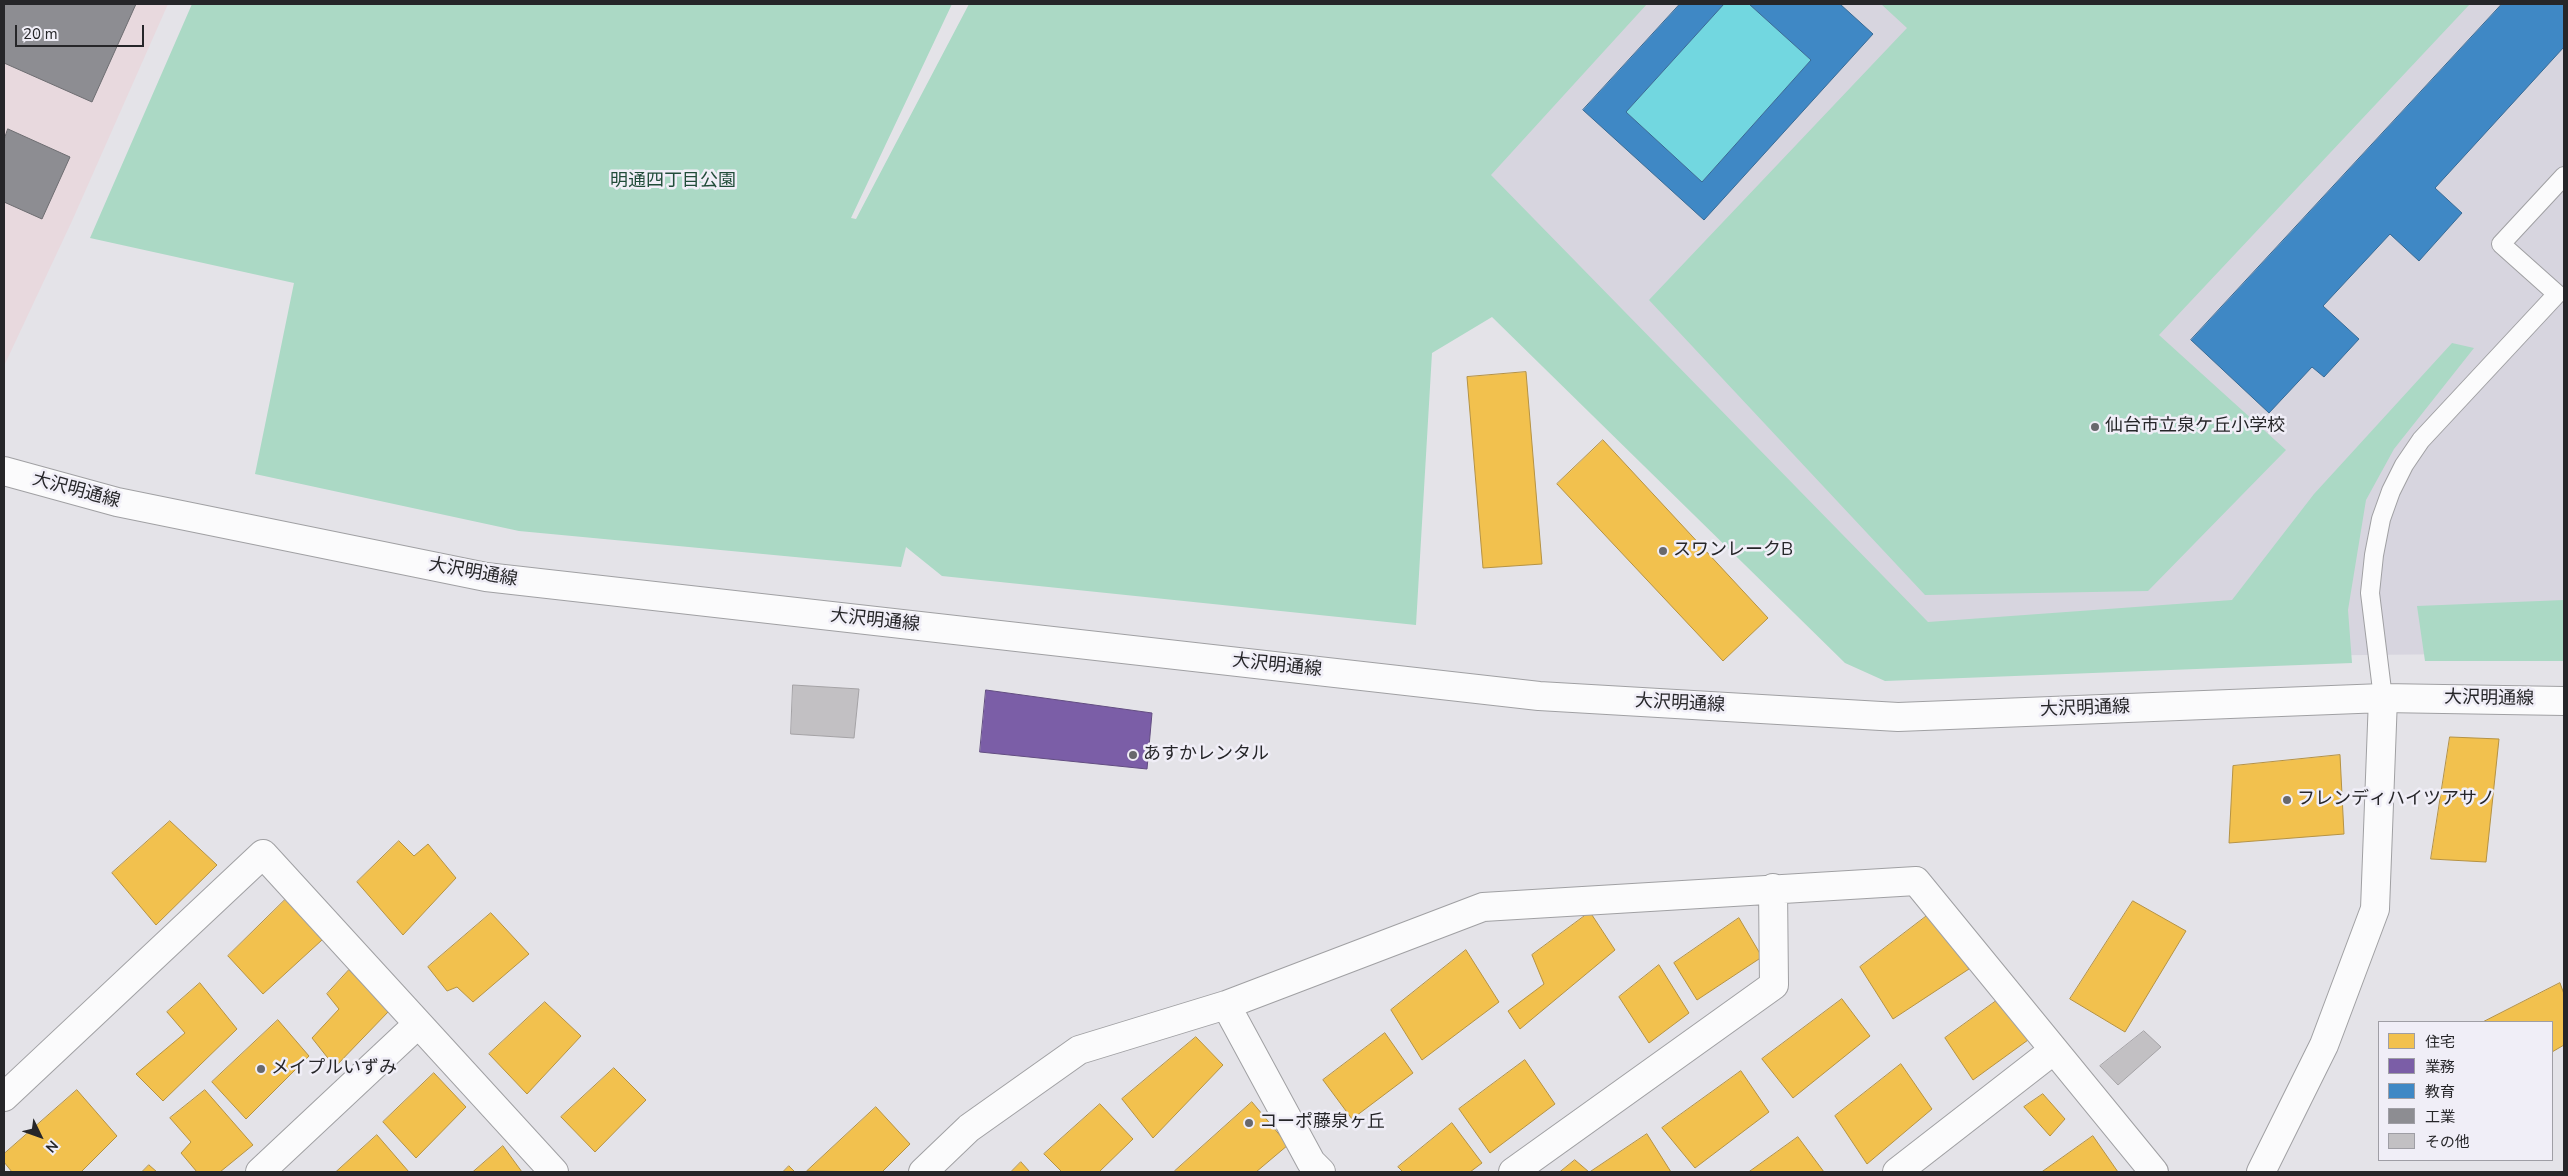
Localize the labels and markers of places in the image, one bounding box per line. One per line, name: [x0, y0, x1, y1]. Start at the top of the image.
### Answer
place label: 仙台市立泉ケ丘小学校: [2105, 416, 2285, 438]
marker: 仙台市立泉ケ丘小学校: [2089, 421, 2101, 433]
place label: スワンレークB: [1673, 540, 1793, 562]
marker: スワンレークB: [1657, 545, 1669, 557]
place label: あすかレンタル: [1143, 744, 1269, 766]
marker: あすかレンタル: [1127, 749, 1139, 761]
place label: フレンディハイツアサノ: [2297, 789, 2495, 811]
marker: フレンディハイツアサノ: [2281, 794, 2293, 806]
place label: メイプルいずみ: [271, 1058, 397, 1080]
marker: メイプルいずみ: [255, 1063, 267, 1075]
place label: コーポ藤泉ヶ丘: [1259, 1112, 1385, 1134]
marker: コーポ藤泉ヶ丘: [1243, 1117, 1255, 1129]

